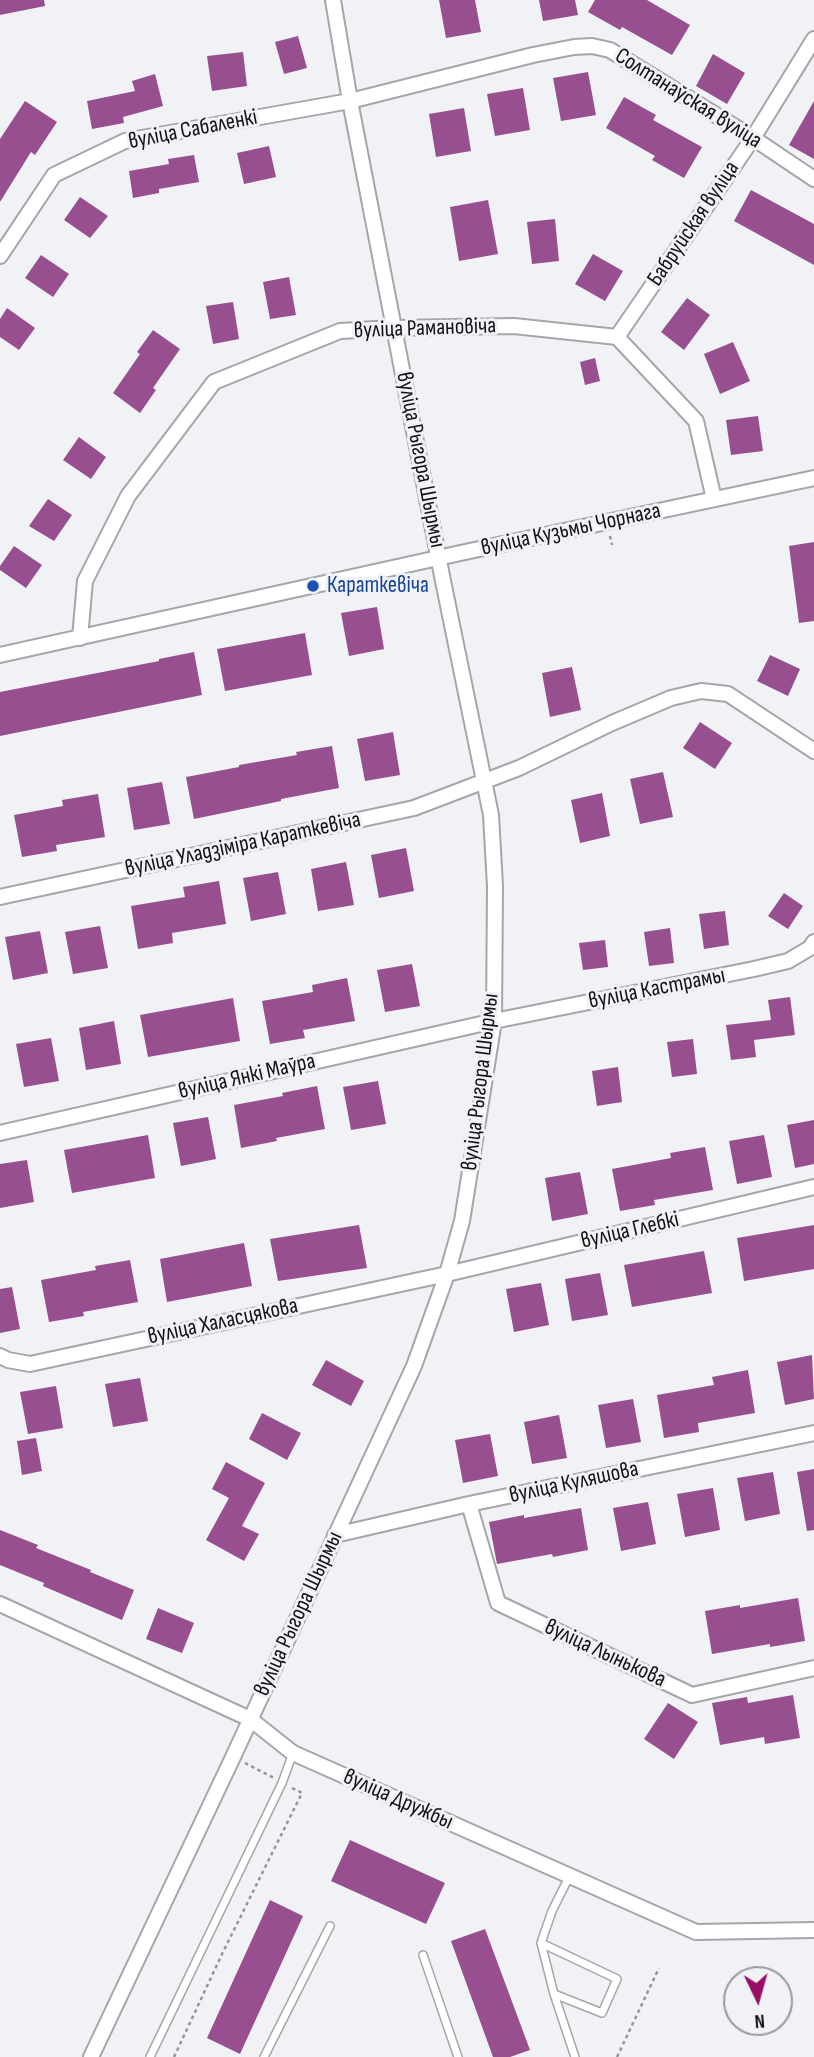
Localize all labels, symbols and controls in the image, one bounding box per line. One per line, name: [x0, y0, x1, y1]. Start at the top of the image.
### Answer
street label: Солтанаўская вуліца: [609, 43, 767, 155]
street label: вуліца Сабаленкі: [126, 104, 260, 156]
street label: Бабруйская вуліца: [642, 156, 746, 292]
street label: вуліца Рамановіча: [353, 313, 497, 345]
street label: вуліца Рыгора Шырмы: [389, 370, 451, 550]
street label: вуліца Кузьмы Чорнага: [479, 497, 663, 563]
place label: Караткевіча: [327, 572, 429, 600]
marker: Караткевіча: [305, 578, 321, 594]
street label: вуліца Уладзіміра Караткевіча: [123, 807, 363, 883]
street label: вуліца Кастрамы: [586, 962, 728, 1016]
street label: вуліца Рыгора Шырмы: [456, 992, 506, 1172]
street label: вуліца Янкі Маўра: [176, 1048, 318, 1106]
street label: вуліца Глебкі: [578, 1206, 682, 1256]
street label: вуліца Халасцякова: [145, 1293, 301, 1351]
street label: вуліца Куляшова: [507, 1456, 641, 1510]
street label: вуліца Рыгора Шырмы: [249, 1527, 349, 1701]
street label: вуліца Лынькова: [540, 1614, 670, 1694]
street label: вуліца Дружбы: [339, 1764, 457, 1836]
north arrow: [723, 1966, 793, 2036]
text: N: [754, 2009, 766, 2032]

